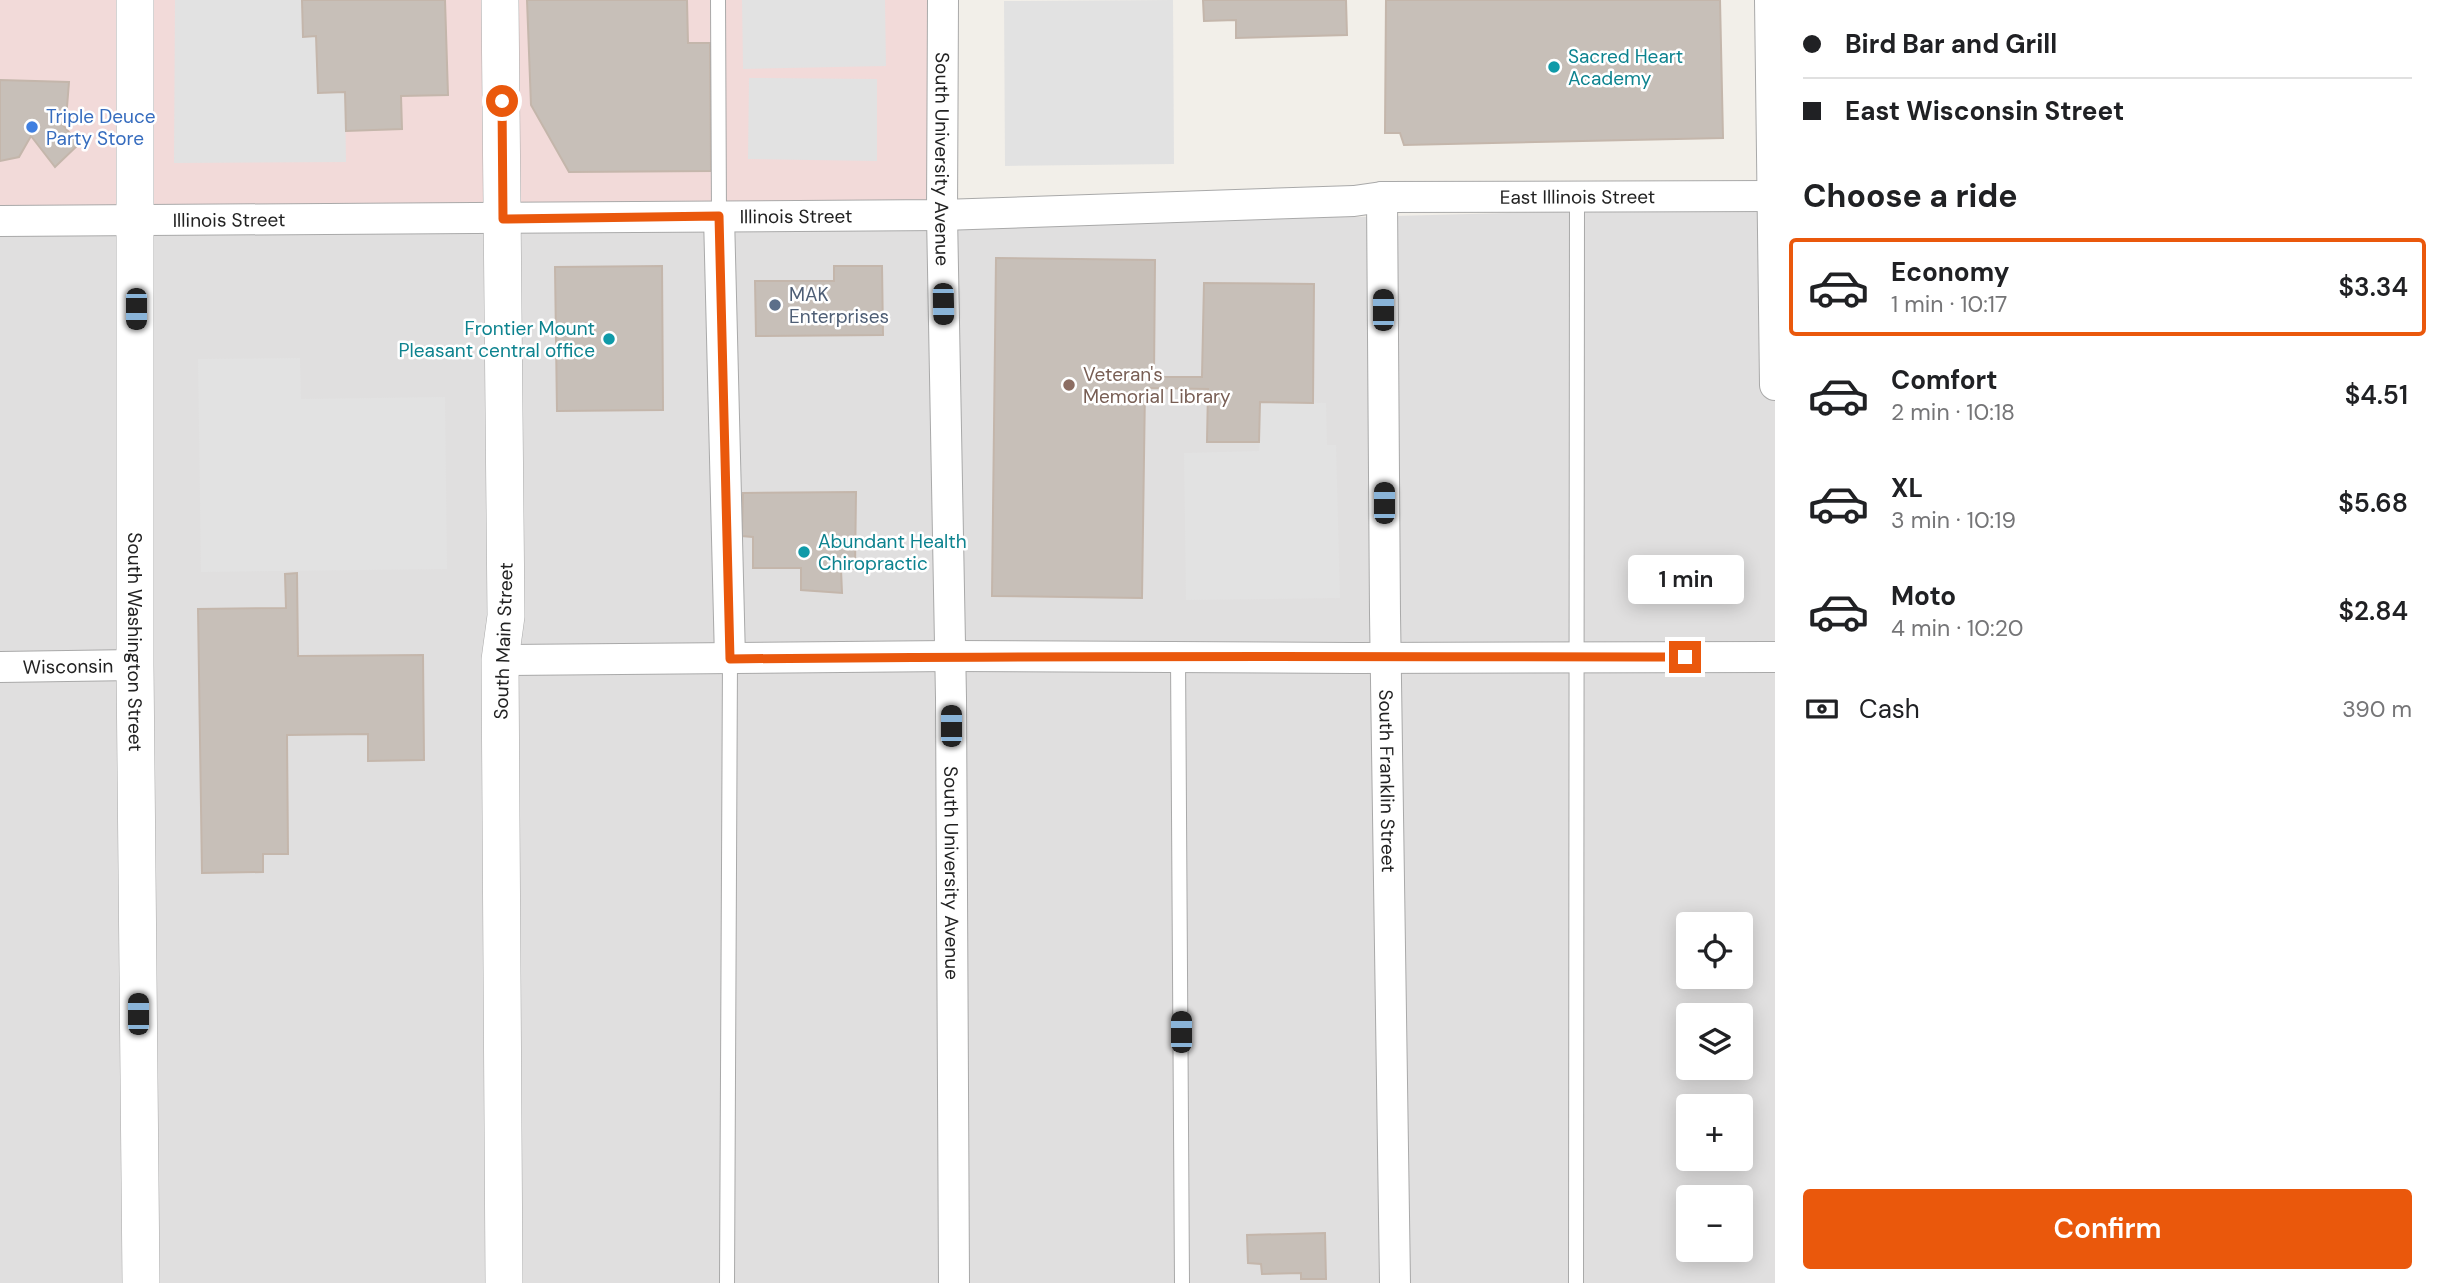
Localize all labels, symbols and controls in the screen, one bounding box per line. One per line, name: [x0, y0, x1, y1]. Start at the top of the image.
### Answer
text: Bird Bar and Grill: [1845, 27, 2057, 61]
place label: Sacred Heart Academy: [1568, 44, 1683, 91]
street label: South University Avenue: [929, 52, 955, 266]
marker: Sacred Heart Academy: [1546, 59, 1562, 75]
route start: [486, 85, 518, 117]
text: East Wisconsin Street: [1845, 94, 2124, 128]
place label: Triple Deuce Party Store: [46, 104, 156, 151]
marker: Triple Deuce Party Store: [24, 119, 40, 135]
text: Choose a ride: [1803, 175, 2018, 217]
street label: East Illinois Street: [1500, 184, 1655, 210]
street label: Illinois Street: [740, 204, 852, 229]
street label: Illinois Street: [173, 207, 285, 233]
text: Economy: [1891, 255, 2009, 289]
icon: car: [1807, 256, 1870, 319]
text: $3.34: [2339, 270, 2408, 304]
place label: MAK Enterprises: [789, 282, 889, 329]
car: [933, 283, 954, 325]
car: [126, 288, 147, 330]
car: [1373, 289, 1394, 331]
text: 1 min · 10:17: [1891, 289, 2007, 319]
marker: MAK Enterprises: [767, 297, 783, 313]
place label: Frontier Mount Pleasant central office: [399, 316, 595, 363]
marker: Frontier Mount Pleasant central office: [601, 331, 617, 347]
place label: Veteran's Memorial Library: [1083, 362, 1231, 409]
text: Comfort: [1891, 363, 1997, 397]
icon: car: [1807, 364, 1870, 427]
marker: Veteran's Memorial Library: [1061, 377, 1077, 393]
text: $4.51: [2345, 378, 2408, 412]
text: 2 min · 10:18: [1891, 397, 2015, 427]
text: XL: [1891, 471, 1923, 505]
icon: car: [1807, 472, 1870, 535]
car: [1374, 482, 1395, 524]
text: $5.68: [2338, 486, 2408, 520]
text: 3 min · 10:19: [1891, 505, 2016, 535]
place label: Abundant Health Chiropractic: [818, 529, 967, 576]
street label: South Washington Street: [122, 532, 148, 752]
marker: Abundant Health Chiropractic: [796, 544, 812, 560]
callout: 1 min: [1627, 556, 1743, 604]
street label: South Main Street: [488, 562, 519, 720]
text: 1 min: [1659, 564, 1713, 594]
text: Moto: [1891, 579, 1956, 613]
icon: car: [1807, 580, 1870, 643]
text: $2.84: [2339, 594, 2408, 628]
text: 4 min · 10:20: [1891, 613, 2023, 643]
route end: [1669, 641, 1701, 673]
street label: Wisconsin: [23, 653, 113, 680]
street label: South Franklin Street: [1373, 689, 1401, 873]
icon: cash: [1803, 690, 1841, 728]
text: Cash: [1859, 692, 1920, 726]
text: 390 m: [2342, 694, 2412, 724]
car: [941, 705, 962, 747]
street label: South University Avenue: [938, 766, 964, 980]
map controls: [1676, 912, 1753, 1262]
button: locate: [1676, 912, 1753, 989]
car: [128, 993, 149, 1035]
button: layers: [1676, 1003, 1753, 1080]
car: [1171, 1011, 1192, 1053]
button: +: [1676, 1094, 1753, 1171]
button: −: [1676, 1185, 1753, 1262]
button: Confirm: [1803, 1189, 2412, 1269]

